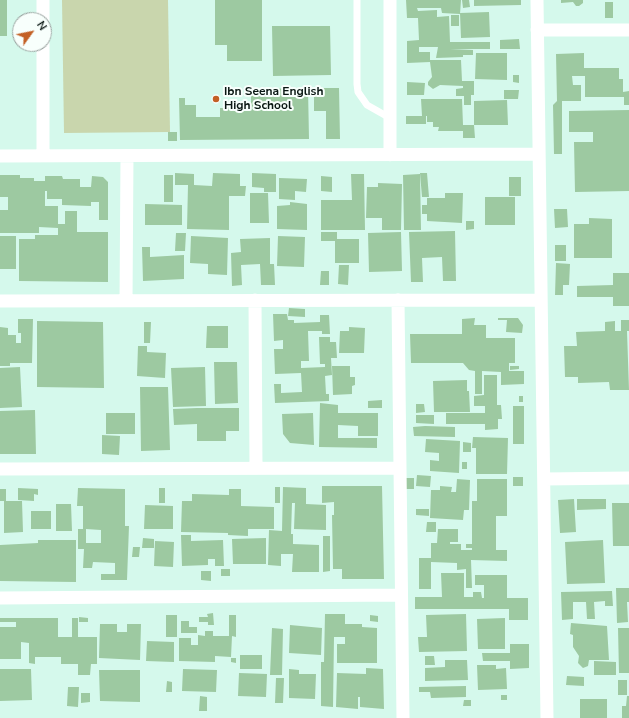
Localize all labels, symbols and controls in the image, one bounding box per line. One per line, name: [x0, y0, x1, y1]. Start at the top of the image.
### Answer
north arrow: [12, 12, 52, 52]
text: N: [33, 18, 50, 33]
place label: Ibn Seena English High School: [224, 85, 323, 113]
marker: Ibn Seena English High School: [211, 94, 221, 104]

